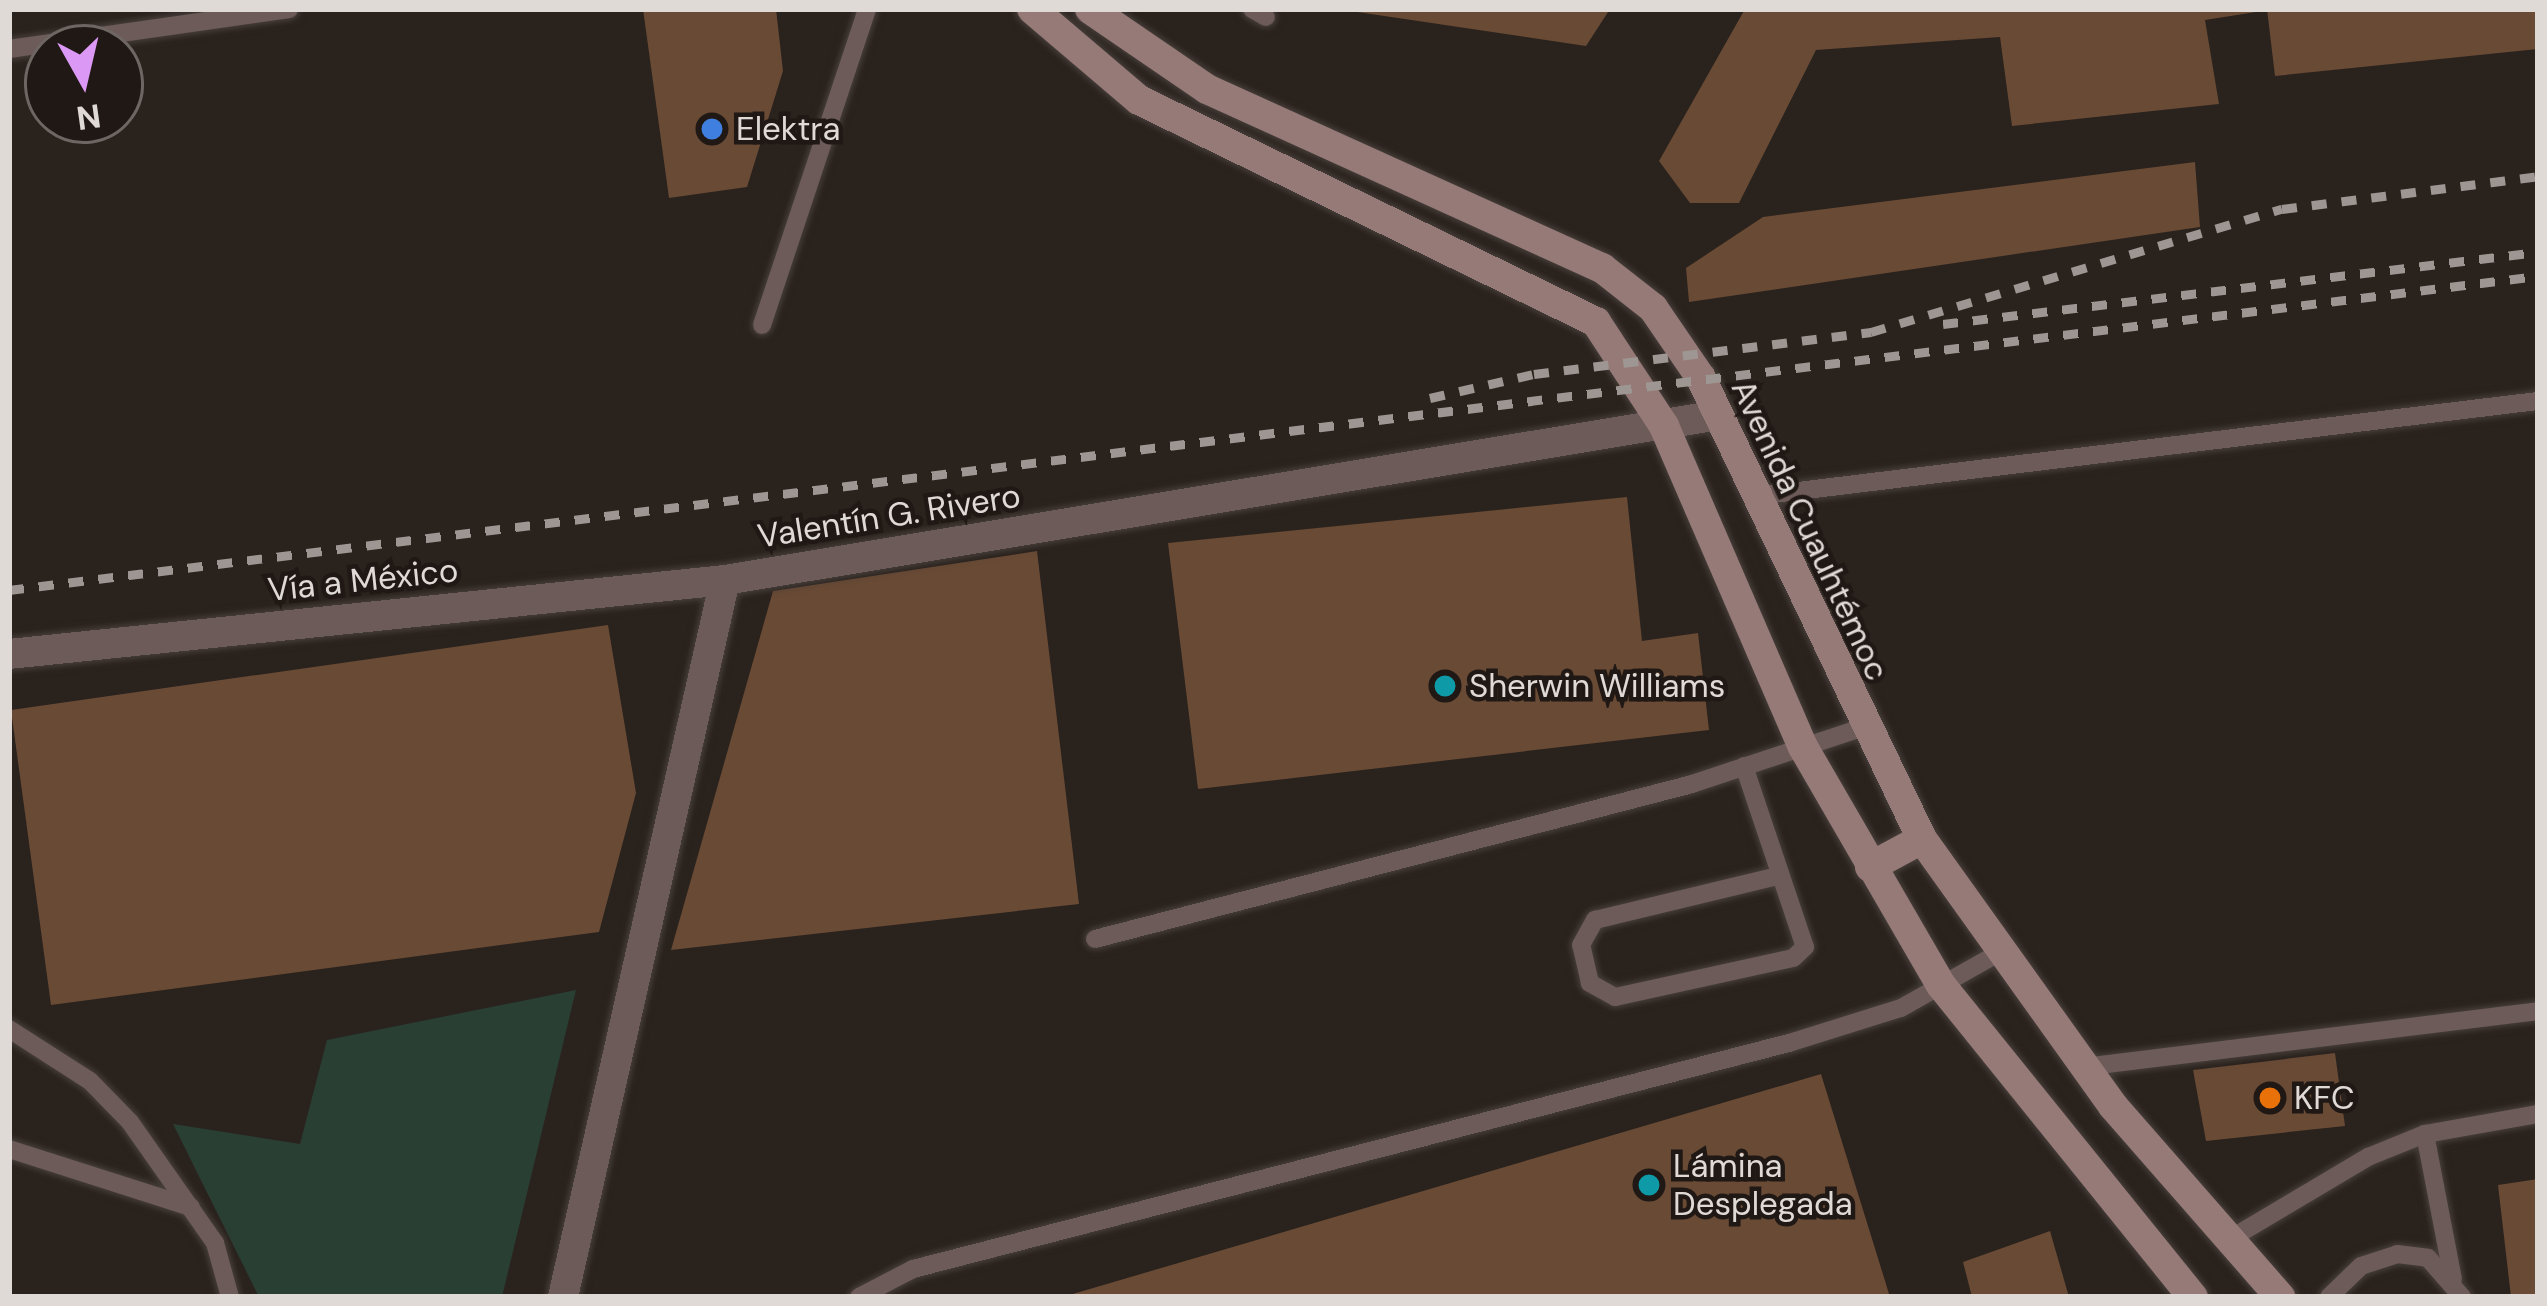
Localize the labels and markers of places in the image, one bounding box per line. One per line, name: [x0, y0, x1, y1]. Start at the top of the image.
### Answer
place label: Elektra: [736, 109, 840, 149]
marker: Elektra: [699, 116, 725, 142]
place label: Sherwin Williams: [1469, 666, 1725, 706]
marker: Sherwin Williams: [1432, 673, 1458, 699]
place label: KFC: [2294, 1078, 2355, 1118]
marker: KFC: [2257, 1085, 2283, 1111]
place label: Lámina Desplegada: [1673, 1146, 1853, 1224]
marker: Lámina Desplegada: [1636, 1172, 1662, 1198]

